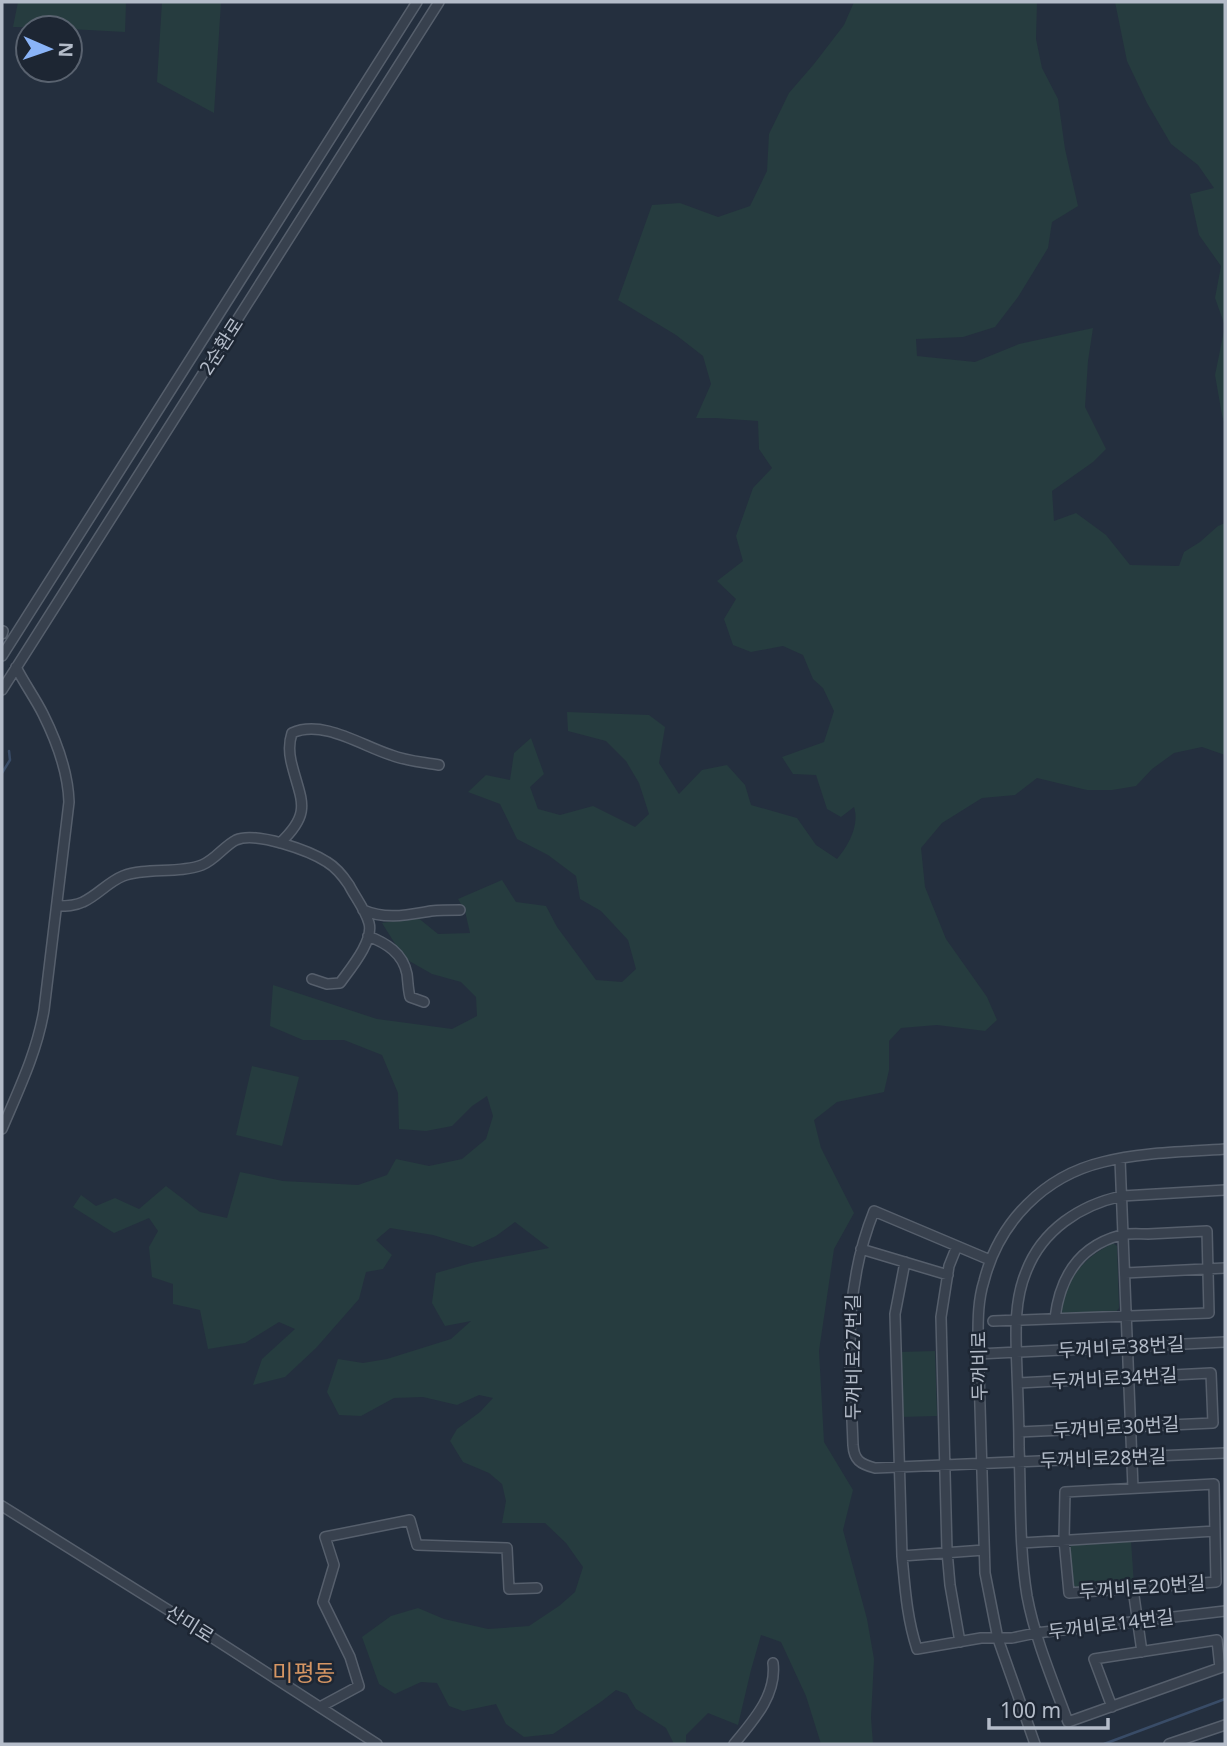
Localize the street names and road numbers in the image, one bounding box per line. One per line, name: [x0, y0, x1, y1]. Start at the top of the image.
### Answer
street label: 2순환로: [193, 312, 249, 380]
street label: 두꺼비로27번길: [840, 1294, 866, 1420]
street label: 두꺼비로: [965, 1331, 993, 1401]
street label: 두꺼비로38번길: [1057, 1331, 1185, 1363]
street label: 두꺼비로34번길: [1050, 1362, 1178, 1394]
street label: 두꺼비로30번길: [1052, 1411, 1180, 1443]
street label: 두꺼비로28번길: [1039, 1443, 1167, 1473]
street label: 두꺼비로20번길: [1078, 1570, 1206, 1604]
street label: 산미로: [161, 1599, 219, 1649]
street label: 두꺼비로14번길: [1047, 1603, 1175, 1645]

